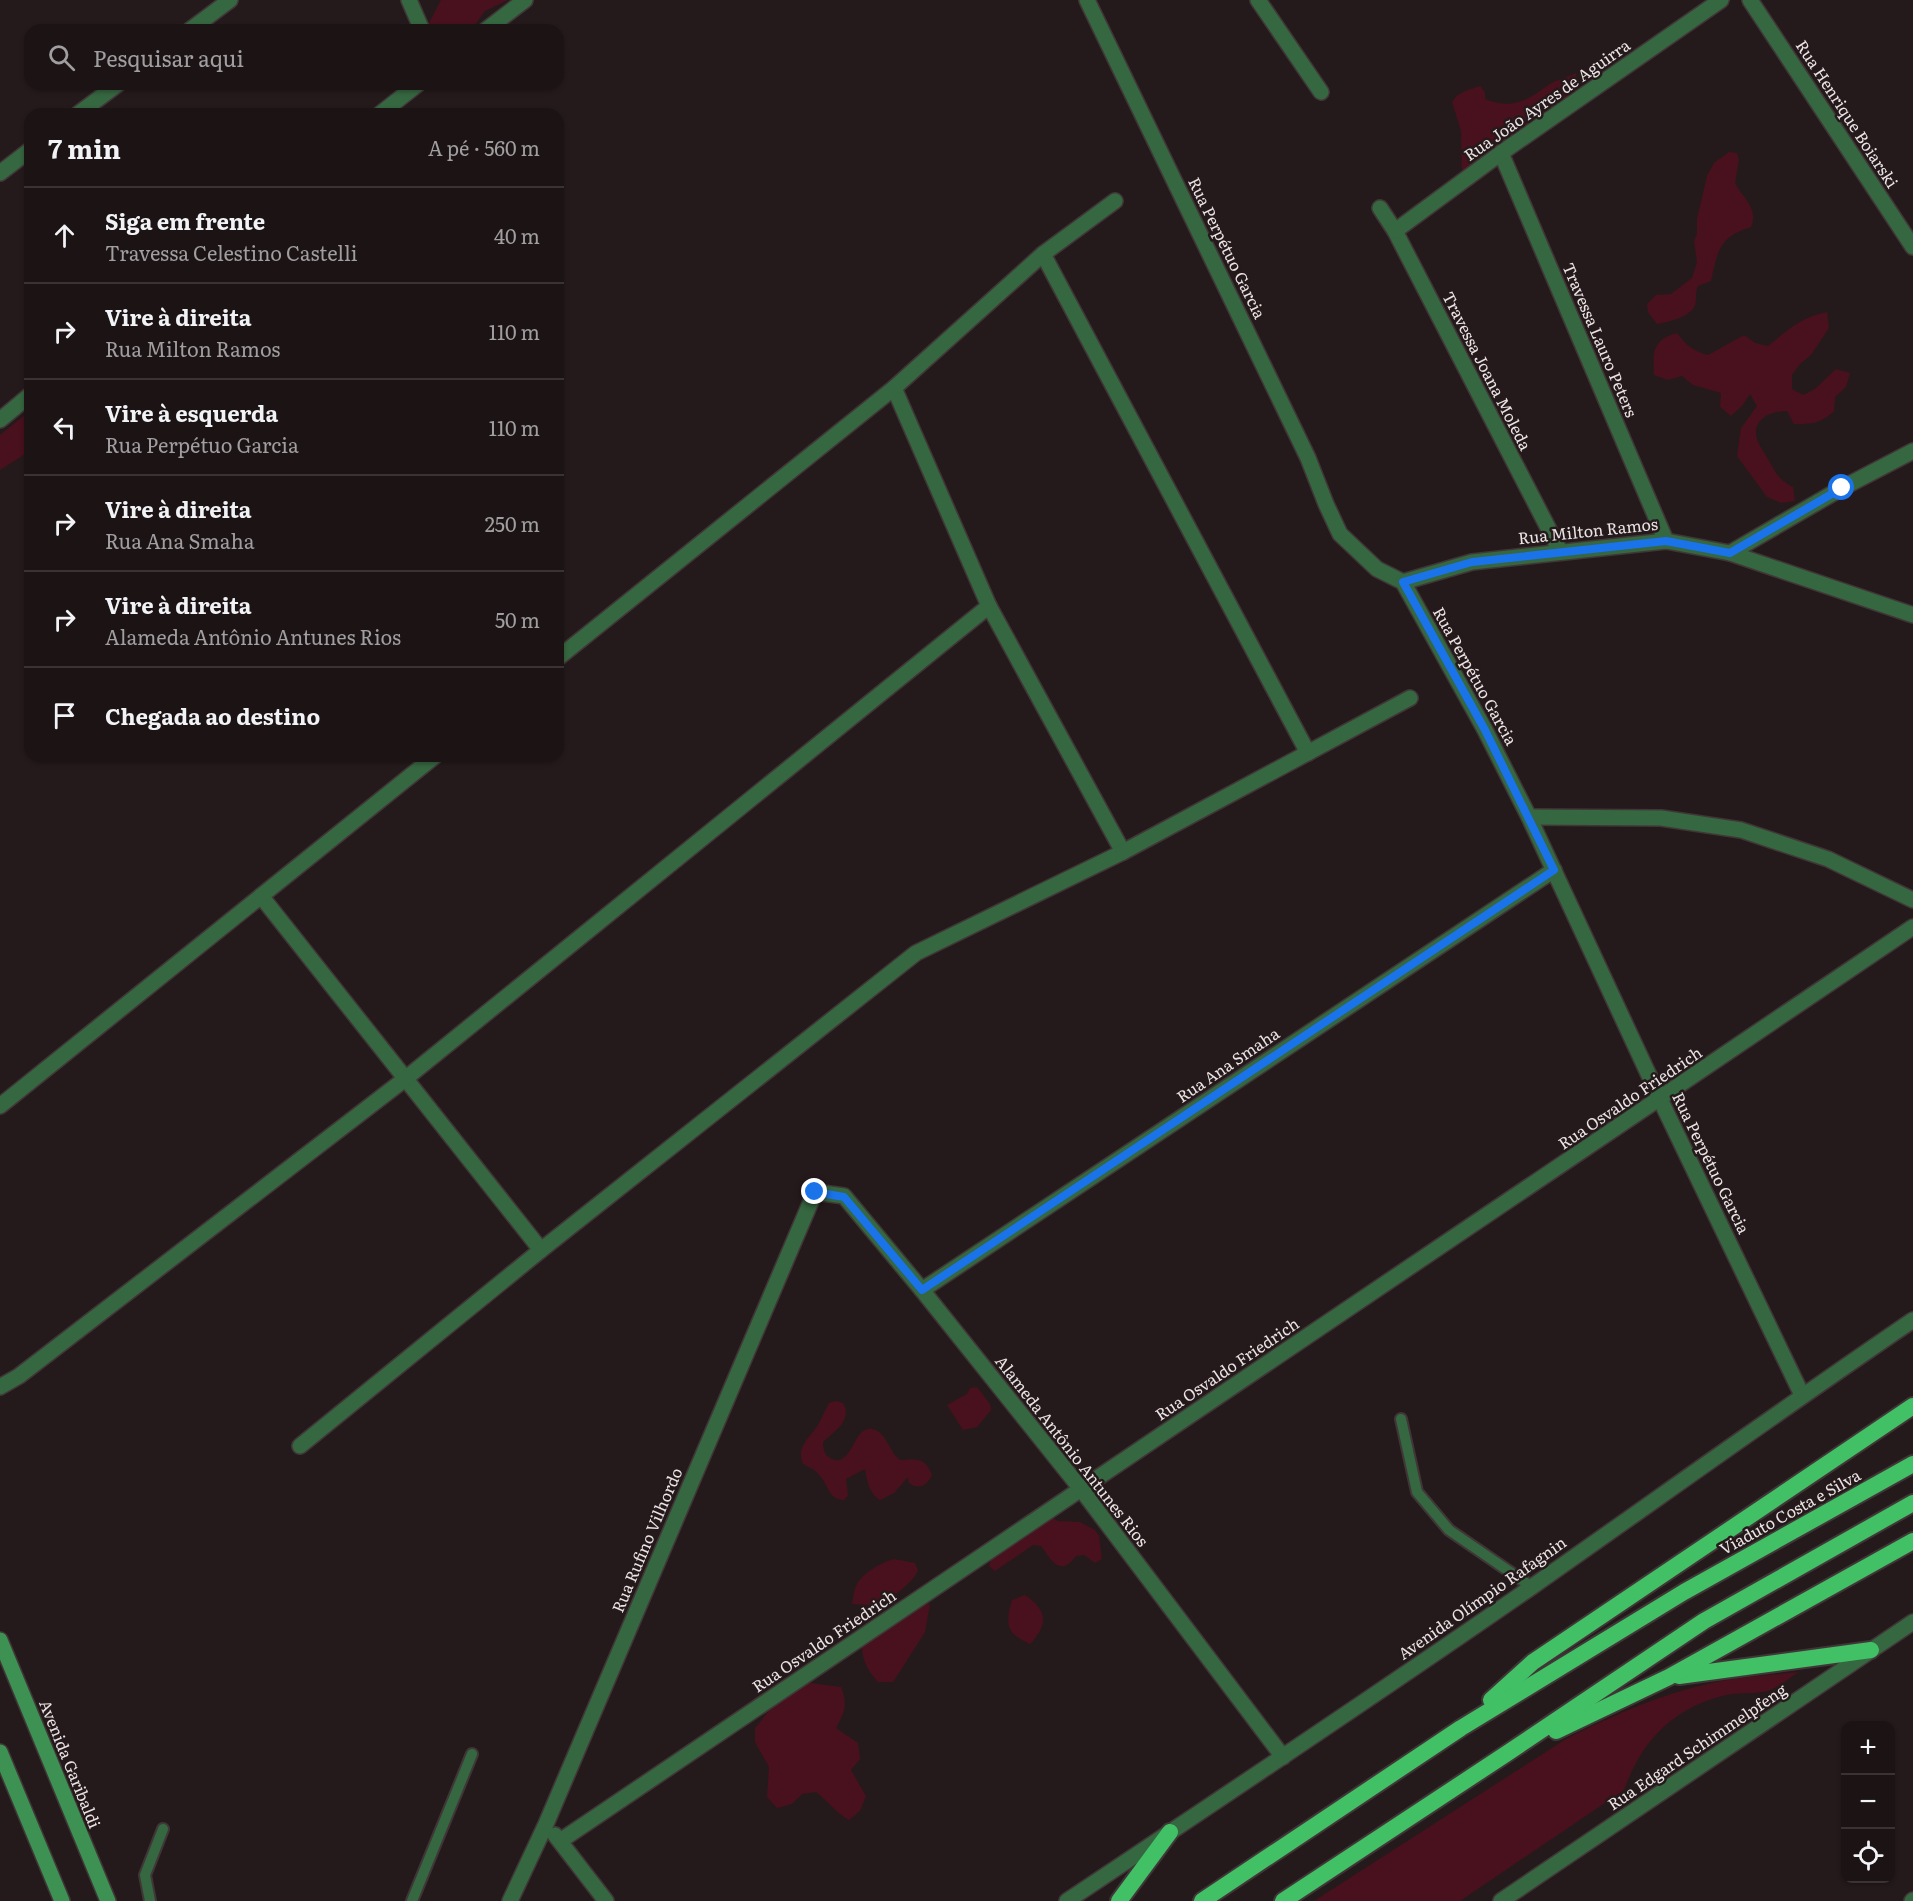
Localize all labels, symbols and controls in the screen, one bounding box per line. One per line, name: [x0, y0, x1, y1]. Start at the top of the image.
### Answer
search box: [24, 24, 564, 90]
street label: Rua João Ayres de Aguirra: [1458, 32, 1635, 166]
street label: Rua Henrique Boiarski: [1791, 35, 1905, 192]
icon: search: [45, 41, 78, 74]
text: Pesquisar aqui: [93, 41, 244, 74]
text: 7 min: [48, 128, 121, 167]
text: A pé · 560 m: [428, 132, 540, 162]
street label: Rua Perpétuo Garcia: [1183, 173, 1273, 323]
text: Siga em frente: [105, 204, 265, 237]
icon: ahead: [48, 219, 81, 252]
text: 40 m: [494, 220, 540, 250]
text: Travessa Celestino Castelli: [105, 237, 357, 267]
street label: Travessa Lauro Peters: [1557, 259, 1644, 421]
street label: Travessa Joana Moleda: [1437, 287, 1539, 455]
text: Vire à direita: [105, 300, 252, 333]
icon: right: [48, 315, 81, 348]
text: 110 m: [489, 316, 540, 346]
text: Rua Milton Ramos: [105, 333, 280, 363]
text: Vire à esquerda: [105, 396, 278, 429]
icon: left: [48, 411, 81, 444]
text: 110 m: [489, 412, 540, 442]
text: Rua Perpétuo Garcia: [105, 429, 299, 459]
route start: [1828, 474, 1854, 500]
text: Vire à direita: [105, 492, 252, 525]
icon: right: [48, 507, 81, 540]
text: 250 m: [485, 508, 540, 538]
street label: Rua Milton Ramos: [1517, 511, 1659, 549]
text: Rua Ana Smaha: [105, 525, 255, 555]
text: Vire à direita: [105, 588, 252, 621]
street label: Rua Perpétuo Garcia: [1428, 602, 1524, 749]
icon: right: [48, 603, 81, 636]
text: 50 m: [495, 604, 540, 634]
text: Alameda Antônio Antunes Rios: [105, 621, 401, 651]
icon: arrive: [48, 699, 81, 732]
text: Chegada ao destino: [105, 699, 320, 732]
street label: Rua Ana Smaha: [1171, 1021, 1284, 1108]
street label: Rua Osvaldo Friedrich: [1553, 1040, 1707, 1154]
street label: Rua Perpétuo Garcia: [1667, 1088, 1757, 1238]
route end: [801, 1178, 827, 1204]
street label: Rua Osvaldo Friedrich: [1150, 1311, 1304, 1425]
street label: Alameda Antônio Antunes Rios: [990, 1350, 1155, 1551]
street label: Viaduto Costa e Silva: [1714, 1462, 1865, 1560]
street label: Rua Rufino Vilhordo: [605, 1463, 687, 1616]
street label: Avenida Olímpio Rafagnin: [1392, 1529, 1571, 1665]
street label: Rua Osvaldo Friedrich: [747, 1583, 901, 1697]
street label: Rua Edgard Schimmelpfeng: [1602, 1677, 1791, 1815]
street label: Avenida Garibaldi: [34, 1696, 108, 1832]
map controls: [1841, 1721, 1895, 1883]
button: +: [1841, 1721, 1895, 1775]
button: −: [1841, 1775, 1895, 1829]
button: locate: [1841, 1829, 1895, 1883]

